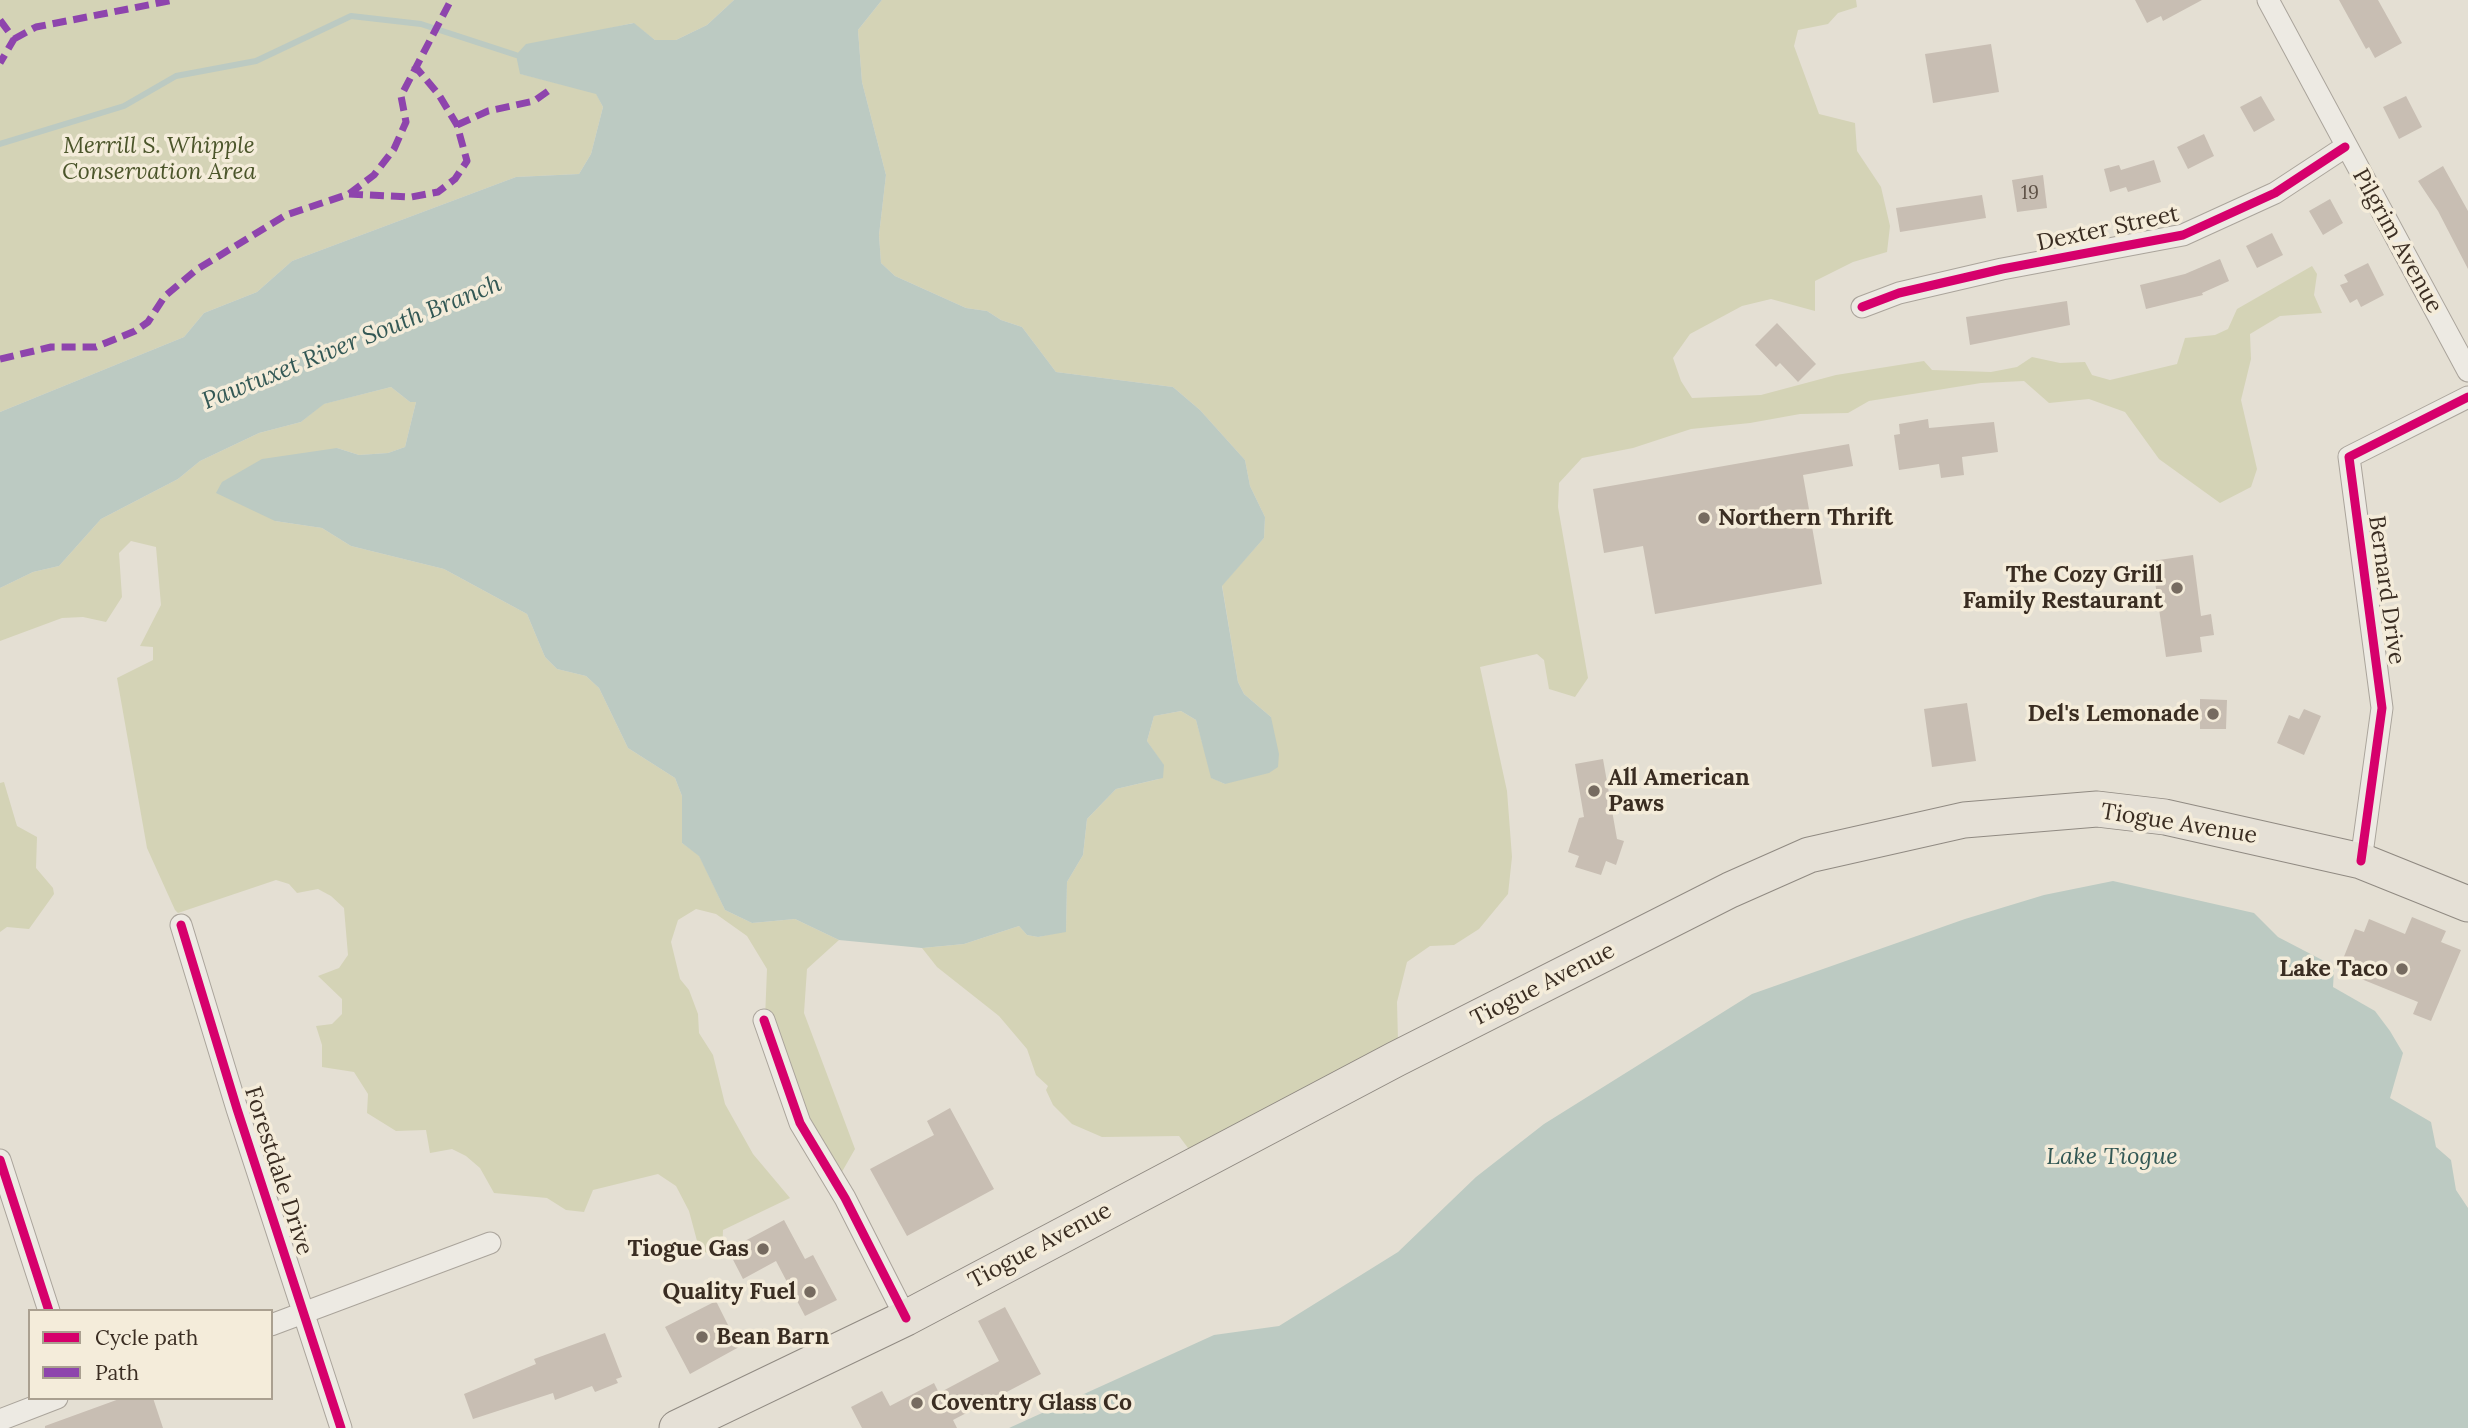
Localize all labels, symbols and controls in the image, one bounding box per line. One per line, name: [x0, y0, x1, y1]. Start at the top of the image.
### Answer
park label: Merrill S. Whipple Conservation Area: [62, 132, 256, 186]
street label: Pilgrim Avenue: [2346, 164, 2448, 318]
house number: 19: [2021, 183, 2039, 205]
street label: Dexter Street: [2035, 201, 2181, 257]
water label: Pawtuxet River South Branch: [198, 270, 506, 416]
place label: Northern Thrift: [1718, 504, 1893, 532]
marker: Northern Thrift: [1696, 510, 1712, 526]
street label: Bernard Drive: [2362, 514, 2410, 666]
place label: The Cozy Grill Family Restaurant: [1963, 561, 2163, 615]
marker: The Cozy Grill Family Restaurant: [2169, 580, 2185, 596]
place label: Del's Lemonade: [2027, 700, 2199, 728]
marker: Del's Lemonade: [2205, 706, 2221, 722]
place label: All American Paws: [1608, 764, 1750, 818]
marker: All American Paws: [1586, 783, 1602, 799]
street label: Tiogue Avenue: [2099, 798, 2259, 850]
street label: Tiogue Avenue: [1466, 937, 1620, 1033]
place label: Lake Taco: [2279, 955, 2388, 983]
marker: Lake Taco: [2394, 961, 2410, 977]
street label: Forestdale Drive: [238, 1083, 318, 1259]
water label: Lake Tiogue: [2046, 1143, 2178, 1171]
street label: Tiogue Avenue: [964, 1197, 1116, 1295]
place label: Tiogue Gas: [628, 1235, 749, 1263]
marker: Tiogue Gas: [755, 1241, 771, 1257]
place label: Quality Fuel: [663, 1278, 796, 1306]
marker: Quality Fuel: [802, 1284, 818, 1300]
legend: [28, 1309, 273, 1400]
place label: Bean Barn: [716, 1323, 829, 1351]
text: Cycle path: [95, 1324, 198, 1351]
marker: Bean Barn: [694, 1329, 710, 1345]
text: Path: [95, 1359, 139, 1386]
place label: Coventry Glass Co: [931, 1389, 1132, 1417]
marker: Coventry Glass Co: [909, 1395, 925, 1411]

